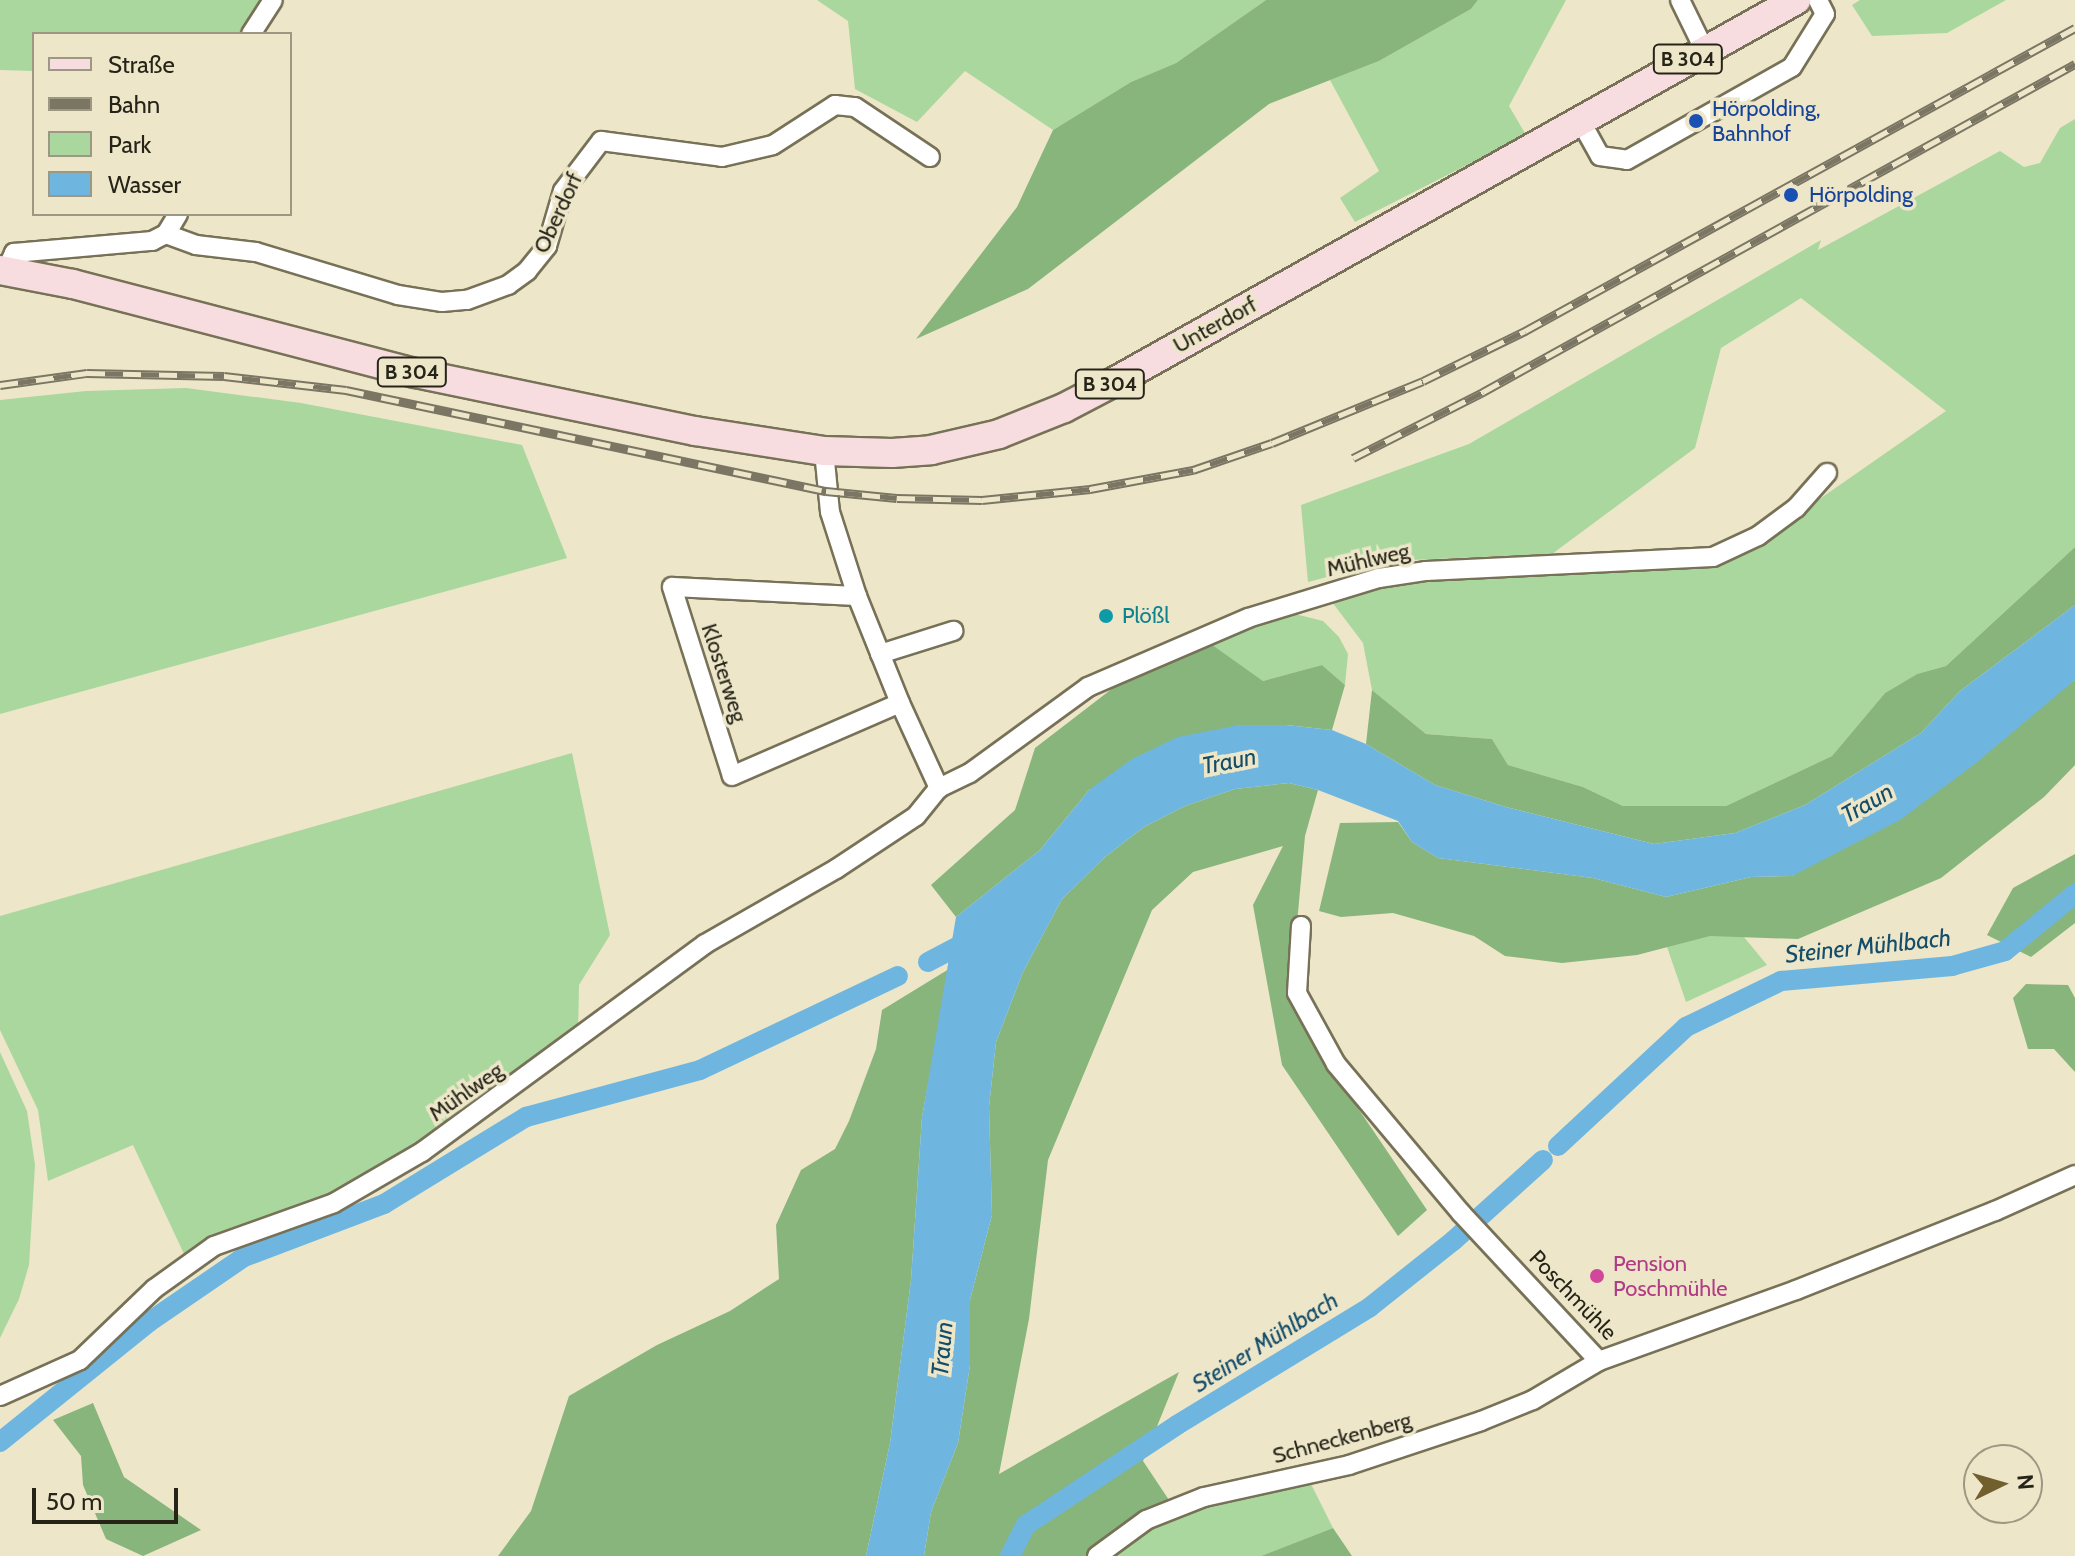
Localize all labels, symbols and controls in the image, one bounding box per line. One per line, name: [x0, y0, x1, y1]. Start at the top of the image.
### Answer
legend: [32, 32, 292, 216]
road number: B 304: [1652, 43, 1724, 75]
text: Straße: [108, 50, 175, 79]
text: Bahn: [108, 90, 160, 119]
place label: Hörpolding, Bahnhof: [1712, 95, 1821, 146]
marker: Hörpolding, Bahnhof: [1687, 112, 1705, 130]
text: Park: [108, 130, 151, 159]
street label: Oberdorf: [528, 169, 588, 257]
text: Wasser: [108, 170, 181, 199]
place label: Hörpolding: [1809, 182, 1913, 208]
marker: Hörpolding: [1780, 184, 1802, 206]
street label: Unterdorf: [1169, 291, 1261, 359]
road number: B 304: [376, 356, 448, 388]
road number: B 304: [1074, 368, 1146, 400]
street label: Mühlweg: [1324, 538, 1412, 582]
place label: Plößl: [1122, 603, 1169, 629]
marker: Plößl: [1097, 607, 1115, 625]
street label: Klosterweg: [696, 620, 752, 726]
water label: Traun: [1199, 742, 1259, 780]
water label: Traun: [1836, 777, 1898, 829]
water label: Steiner Mühlbach: [1784, 923, 1952, 969]
street label: Mühlweg: [424, 1057, 508, 1127]
street label: Poschmühle: [1524, 1245, 1622, 1345]
place label: Pension Poschmühle: [1613, 1250, 1728, 1302]
marker: Pension Poschmühle: [1588, 1267, 1606, 1285]
water label: Steiner Mühlbach: [1187, 1286, 1343, 1398]
water label: Traun: [925, 1320, 959, 1378]
street label: Schneckenberg: [1270, 1407, 1414, 1469]
north arrow: [1963, 1444, 2043, 1524]
scale bar: [36, 1472, 182, 1522]
text: N: [2011, 1473, 2040, 1491]
text: 50 m: [46, 1487, 102, 1516]

